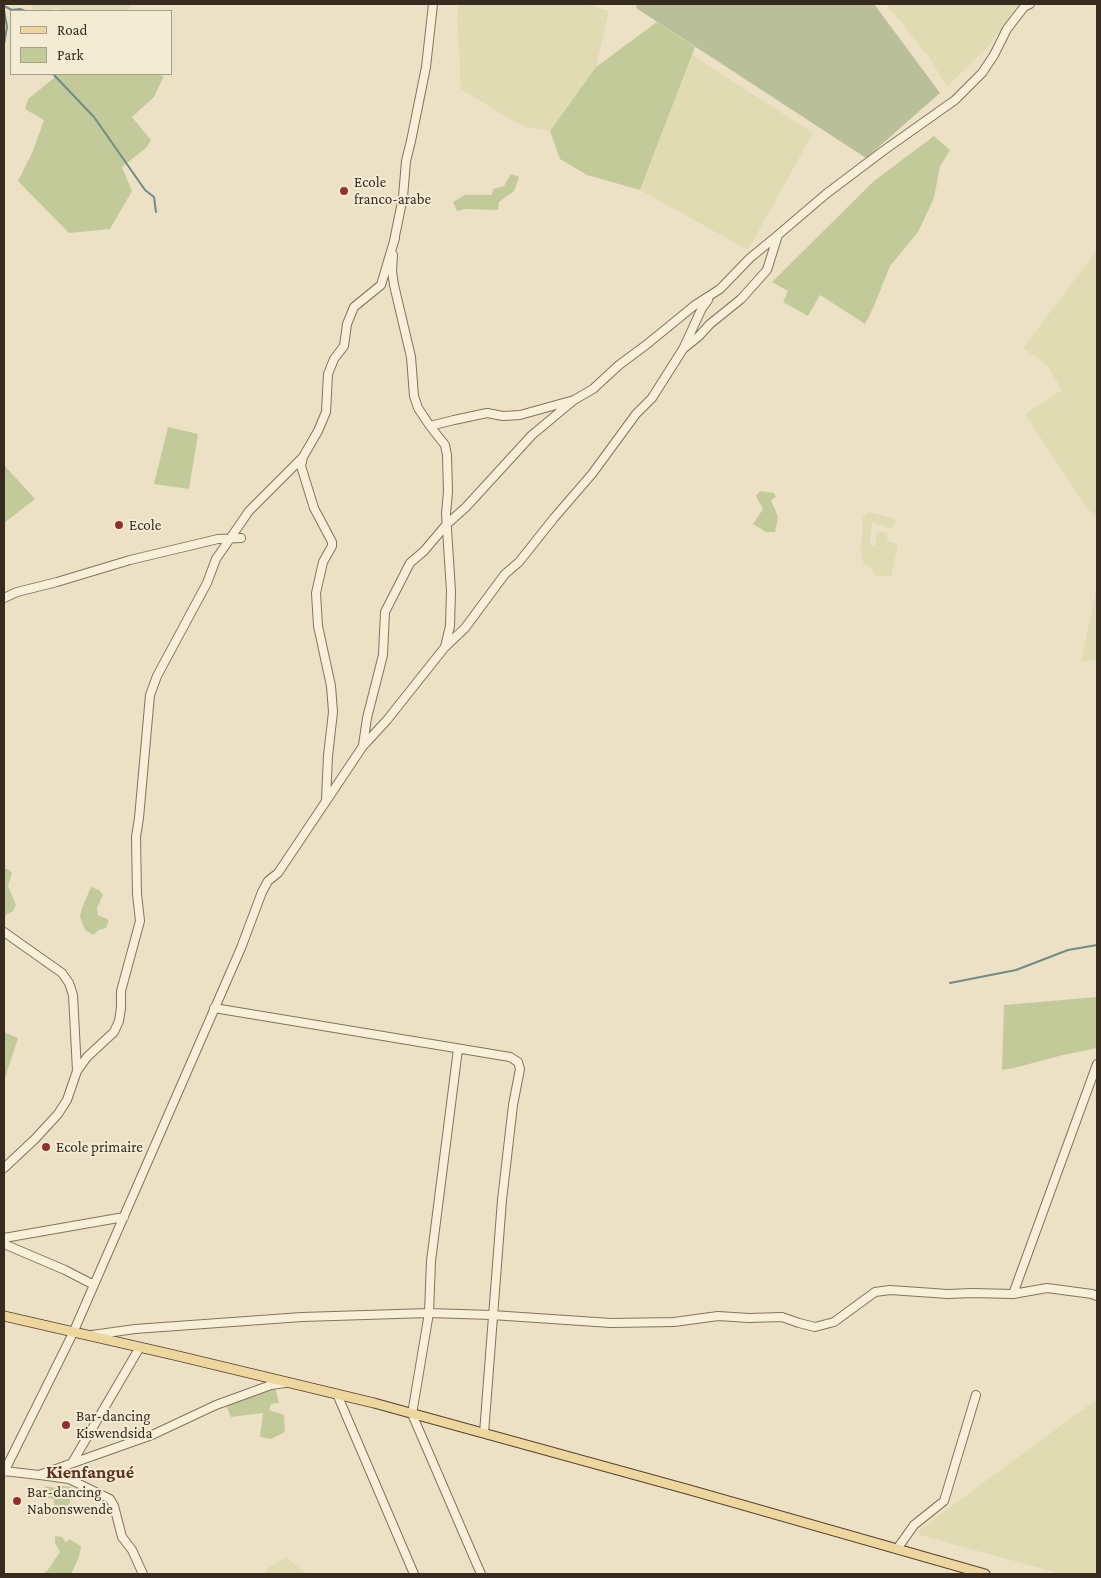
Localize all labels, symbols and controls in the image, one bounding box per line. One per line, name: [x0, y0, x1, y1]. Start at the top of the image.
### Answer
legend: [10, 10, 172, 75]
text: Road: [57, 22, 87, 38]
text: Park: [57, 47, 84, 63]
place label: Ecole franco-arabe: [354, 173, 431, 208]
marker: Ecole franco-arabe: [338, 185, 350, 197]
place label: Ecole: [129, 516, 161, 534]
marker: Ecole: [113, 519, 125, 531]
place label: Ecole primaire: [56, 1138, 143, 1156]
marker: Ecole primaire: [40, 1141, 52, 1153]
place label: Bar-dancing Kiswendsida: [76, 1407, 152, 1442]
marker: Bar-dancing Kiswendsida: [60, 1419, 72, 1431]
district label: Kienfangué: [46, 1461, 134, 1483]
place label: Bar-dancing Nabonswende: [27, 1483, 113, 1518]
marker: Bar-dancing Nabonswende: [11, 1495, 23, 1507]

